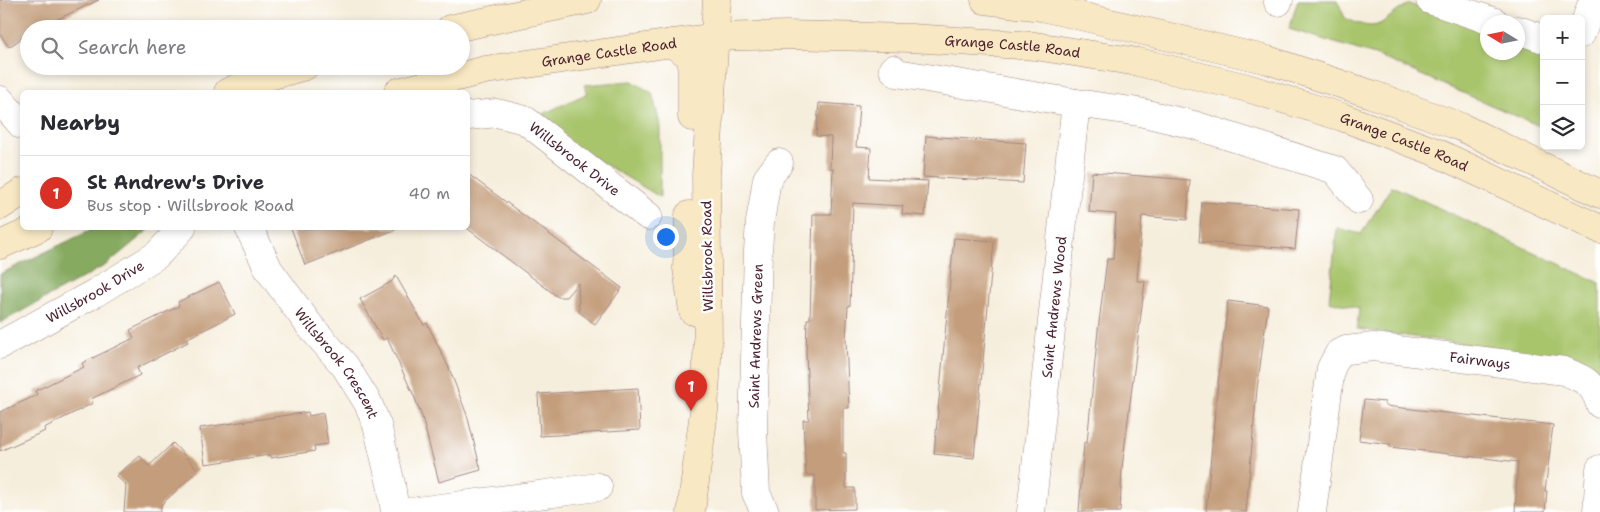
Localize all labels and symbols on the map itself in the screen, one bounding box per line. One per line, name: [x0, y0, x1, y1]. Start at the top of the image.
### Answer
north arrow: [1480, 15, 1525, 60]
street label: Grange Castle Road: [944, 31, 1082, 62]
street label: Grange Castle Road: [540, 34, 678, 71]
street label: Grange Castle Road: [1338, 108, 1471, 175]
street label: Willsbrook Drive: [526, 118, 624, 200]
street label: Willsbrook Road: [697, 200, 717, 312]
your location: [653, 224, 679, 250]
street label: Saint Andrews Wood: [1038, 235, 1070, 379]
street label: Willsbrook Drive: [43, 256, 147, 327]
street label: Saint Andrews Green: [745, 263, 767, 409]
street label: Willsbrook Crescent: [290, 304, 382, 421]
street label: Fairways: [1449, 348, 1512, 373]
pin: 1: [675, 370, 707, 411]

